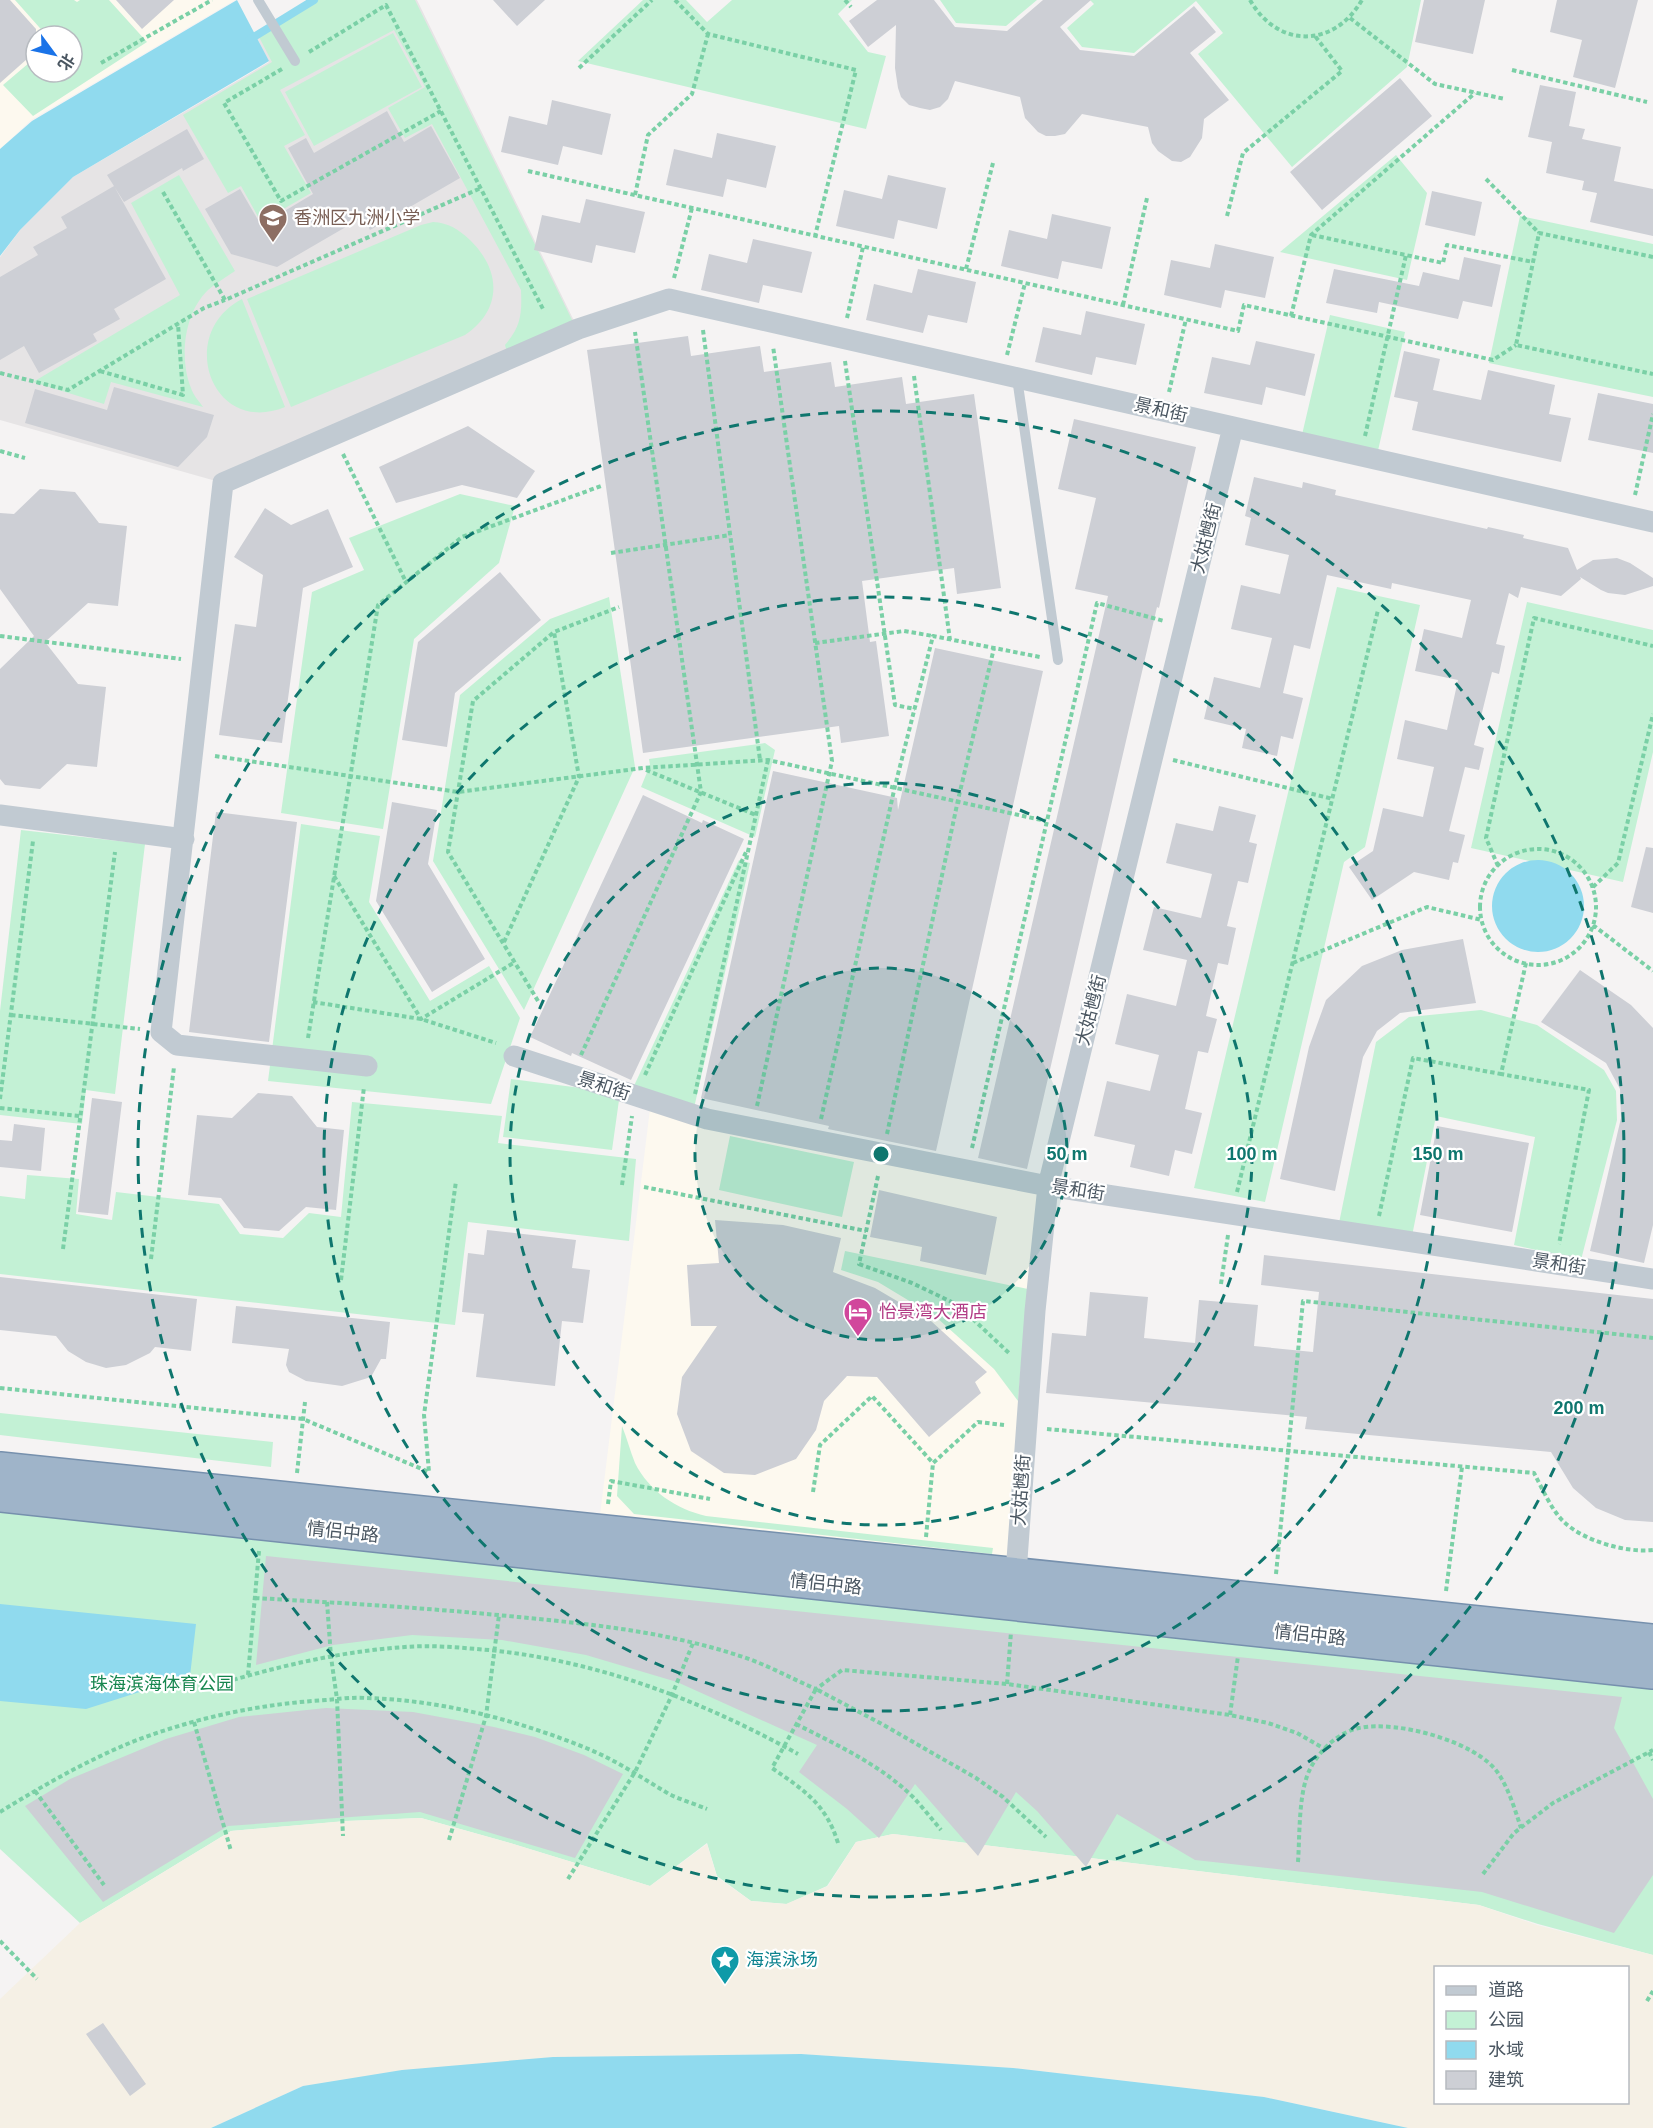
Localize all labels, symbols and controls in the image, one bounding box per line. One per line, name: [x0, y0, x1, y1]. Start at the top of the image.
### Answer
north arrow: [24, 24, 84, 84]
text: 北: [55, 51, 78, 73]
school or university icon: 香洲区九洲小学: [257, 202, 289, 244]
place label: 香洲区九洲小学: [294, 208, 420, 228]
street label: 景和街: [1132, 394, 1190, 426]
street label: 大姑乸街: [1188, 501, 1224, 575]
street label: 大姑乸街: [1073, 973, 1109, 1047]
street label: 景和街: [575, 1068, 633, 1104]
centre of rings: [871, 1144, 891, 1164]
text: 50 m: [1046, 1144, 1088, 1164]
text: 100 m: [1226, 1144, 1278, 1164]
text: 150 m: [1412, 1144, 1464, 1164]
street label: 景和街: [1050, 1176, 1106, 1204]
street label: 景和街: [1531, 1250, 1587, 1278]
hotel icon: 怡景湾大酒店: [842, 1296, 874, 1338]
place label: 怡景湾大酒店: [879, 1302, 987, 1322]
text: 200 m: [1553, 1398, 1605, 1418]
street label: 大姑乸街: [1009, 1453, 1033, 1527]
street label: 情侣中路: [306, 1518, 380, 1546]
street label: 情侣中路: [789, 1570, 863, 1598]
street label: 情侣中路: [1273, 1621, 1347, 1649]
park label: 珠海滨海体育公园: [90, 1674, 234, 1694]
place icon: 海滨泳场: [709, 1944, 741, 1986]
place label: 海滨泳场: [746, 1950, 818, 1970]
legend: [1434, 1966, 1629, 2104]
text: 道路: [1488, 1980, 1524, 2000]
text: 公园: [1488, 2010, 1524, 2030]
text: 水域: [1488, 2040, 1524, 2060]
text: 建筑: [1488, 2070, 1524, 2090]

